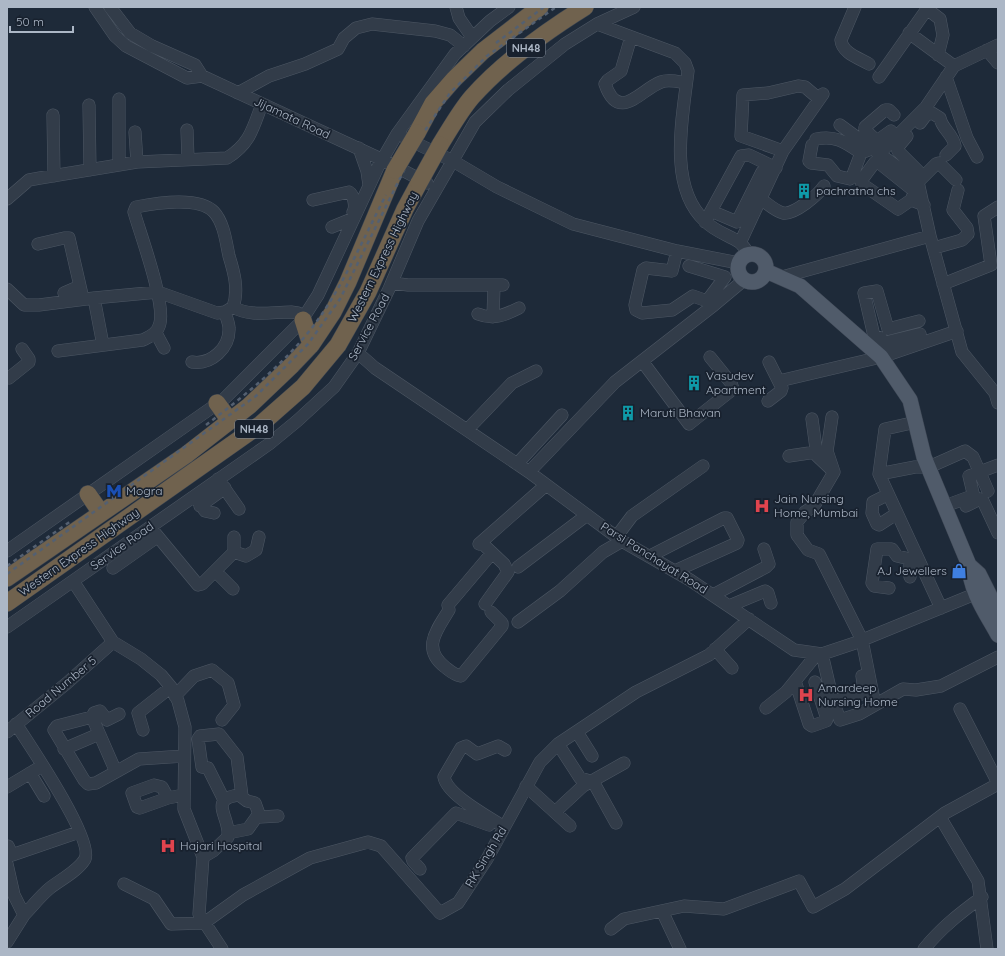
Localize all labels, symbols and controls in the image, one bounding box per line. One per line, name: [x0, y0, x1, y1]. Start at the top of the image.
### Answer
scale bar: [10, 8, 73, 34]
text: 50 m: [16, 14, 44, 29]
road number: NH48: [507, 39, 545, 57]
street label: Jijamata Road: [252, 93, 333, 142]
building icon: pachratna chs: [795, 182, 813, 200]
place label: pachratna chs: [816, 183, 896, 198]
street label: Western Express Highway: [344, 189, 421, 325]
street label: Service Road: [345, 291, 392, 363]
place label: Vasudev Apartment: [706, 368, 766, 397]
building icon: Vasudev Apartment: [685, 374, 703, 392]
building icon: Maruti Bhavan: [619, 404, 637, 422]
place label: Maruti Bhavan: [640, 405, 721, 420]
road number: NH48: [235, 420, 273, 438]
metro station icon: Mogra: [105, 482, 123, 500]
place label: Mogra: [126, 483, 162, 498]
place label: Jain Nursing Home, Mumbai: [774, 491, 858, 520]
hospital icon: Jain Nursing Home, Mumbai: [753, 497, 771, 515]
street label: Western Express Highway: [16, 504, 142, 599]
street label: Service Road: [87, 518, 156, 573]
street label: Parsi Panchayat Road: [598, 519, 711, 597]
shop icon: AJ Jewellers: [950, 562, 968, 580]
place label: AJ Jewellers: [877, 563, 947, 578]
street label: Road Number 5: [22, 653, 99, 721]
place label: Amardeep Nursing Home: [818, 680, 898, 709]
hospital icon: Amardeep Nursing Home: [797, 686, 815, 704]
street label: RK Singh Rd: [462, 824, 510, 890]
hospital icon: Hajari Hospital: [159, 837, 177, 855]
place label: Hajari Hospital: [180, 838, 262, 853]

